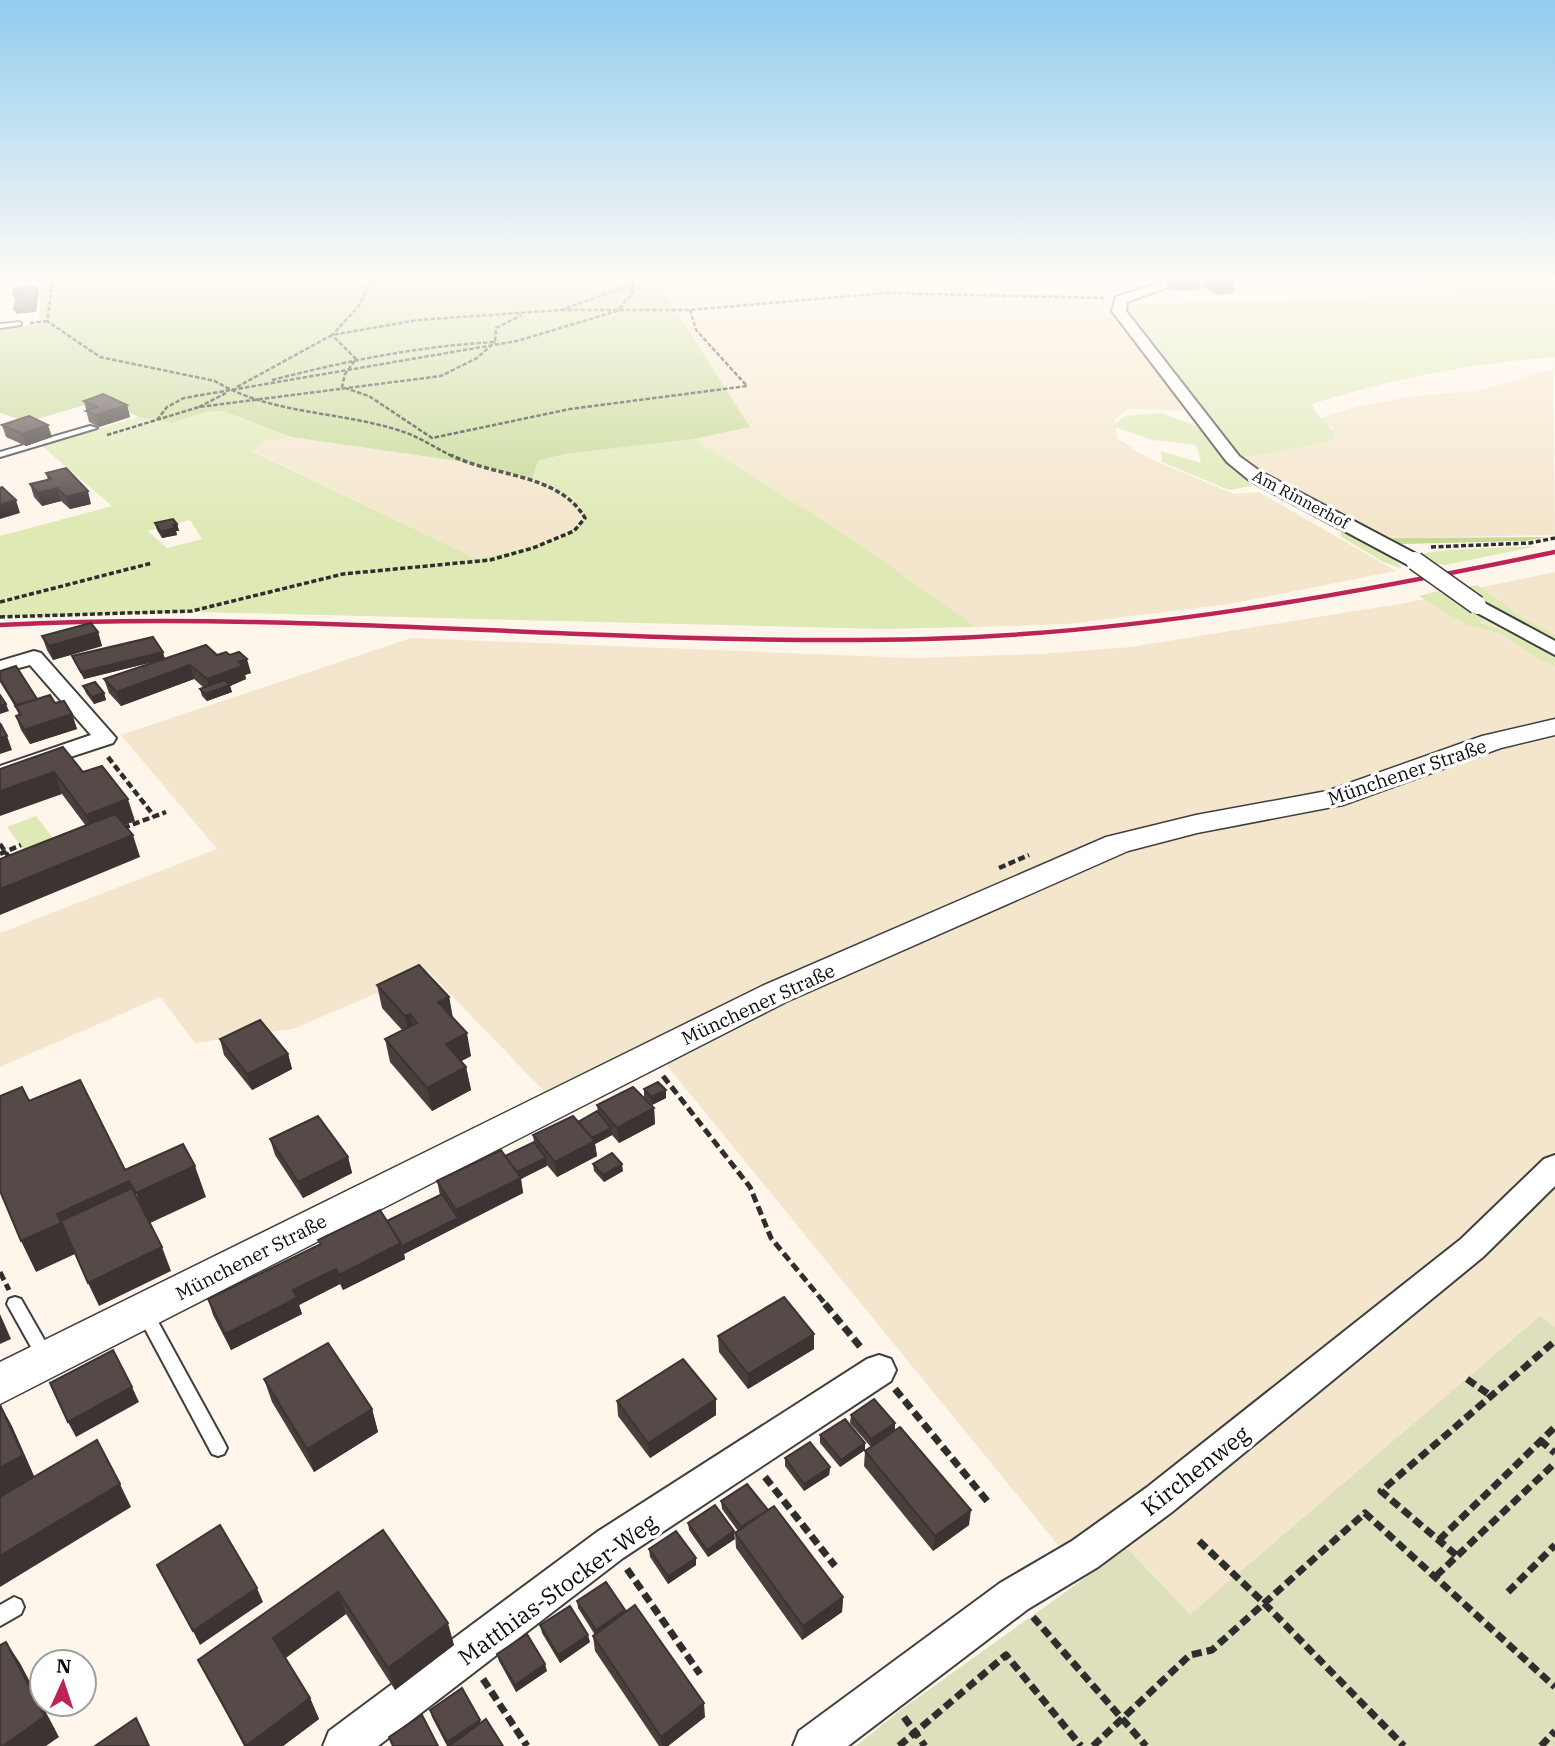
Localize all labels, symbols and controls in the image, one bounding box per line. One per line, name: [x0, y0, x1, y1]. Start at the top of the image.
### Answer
street label: Am Rinnerhof: [1249, 465, 1354, 533]
street label: Münchener Straße: [1324, 734, 1490, 810]
street label: Münchener Straße: [677, 958, 839, 1050]
street label: Münchener Straße: [171, 1209, 331, 1305]
street label: Kirchenweg: [1135, 1418, 1256, 1522]
street label: Matthias-Stocker-Weg: [452, 1506, 663, 1671]
north arrow: [28, 1648, 98, 1718]
text: N: [56, 1654, 72, 1678]

